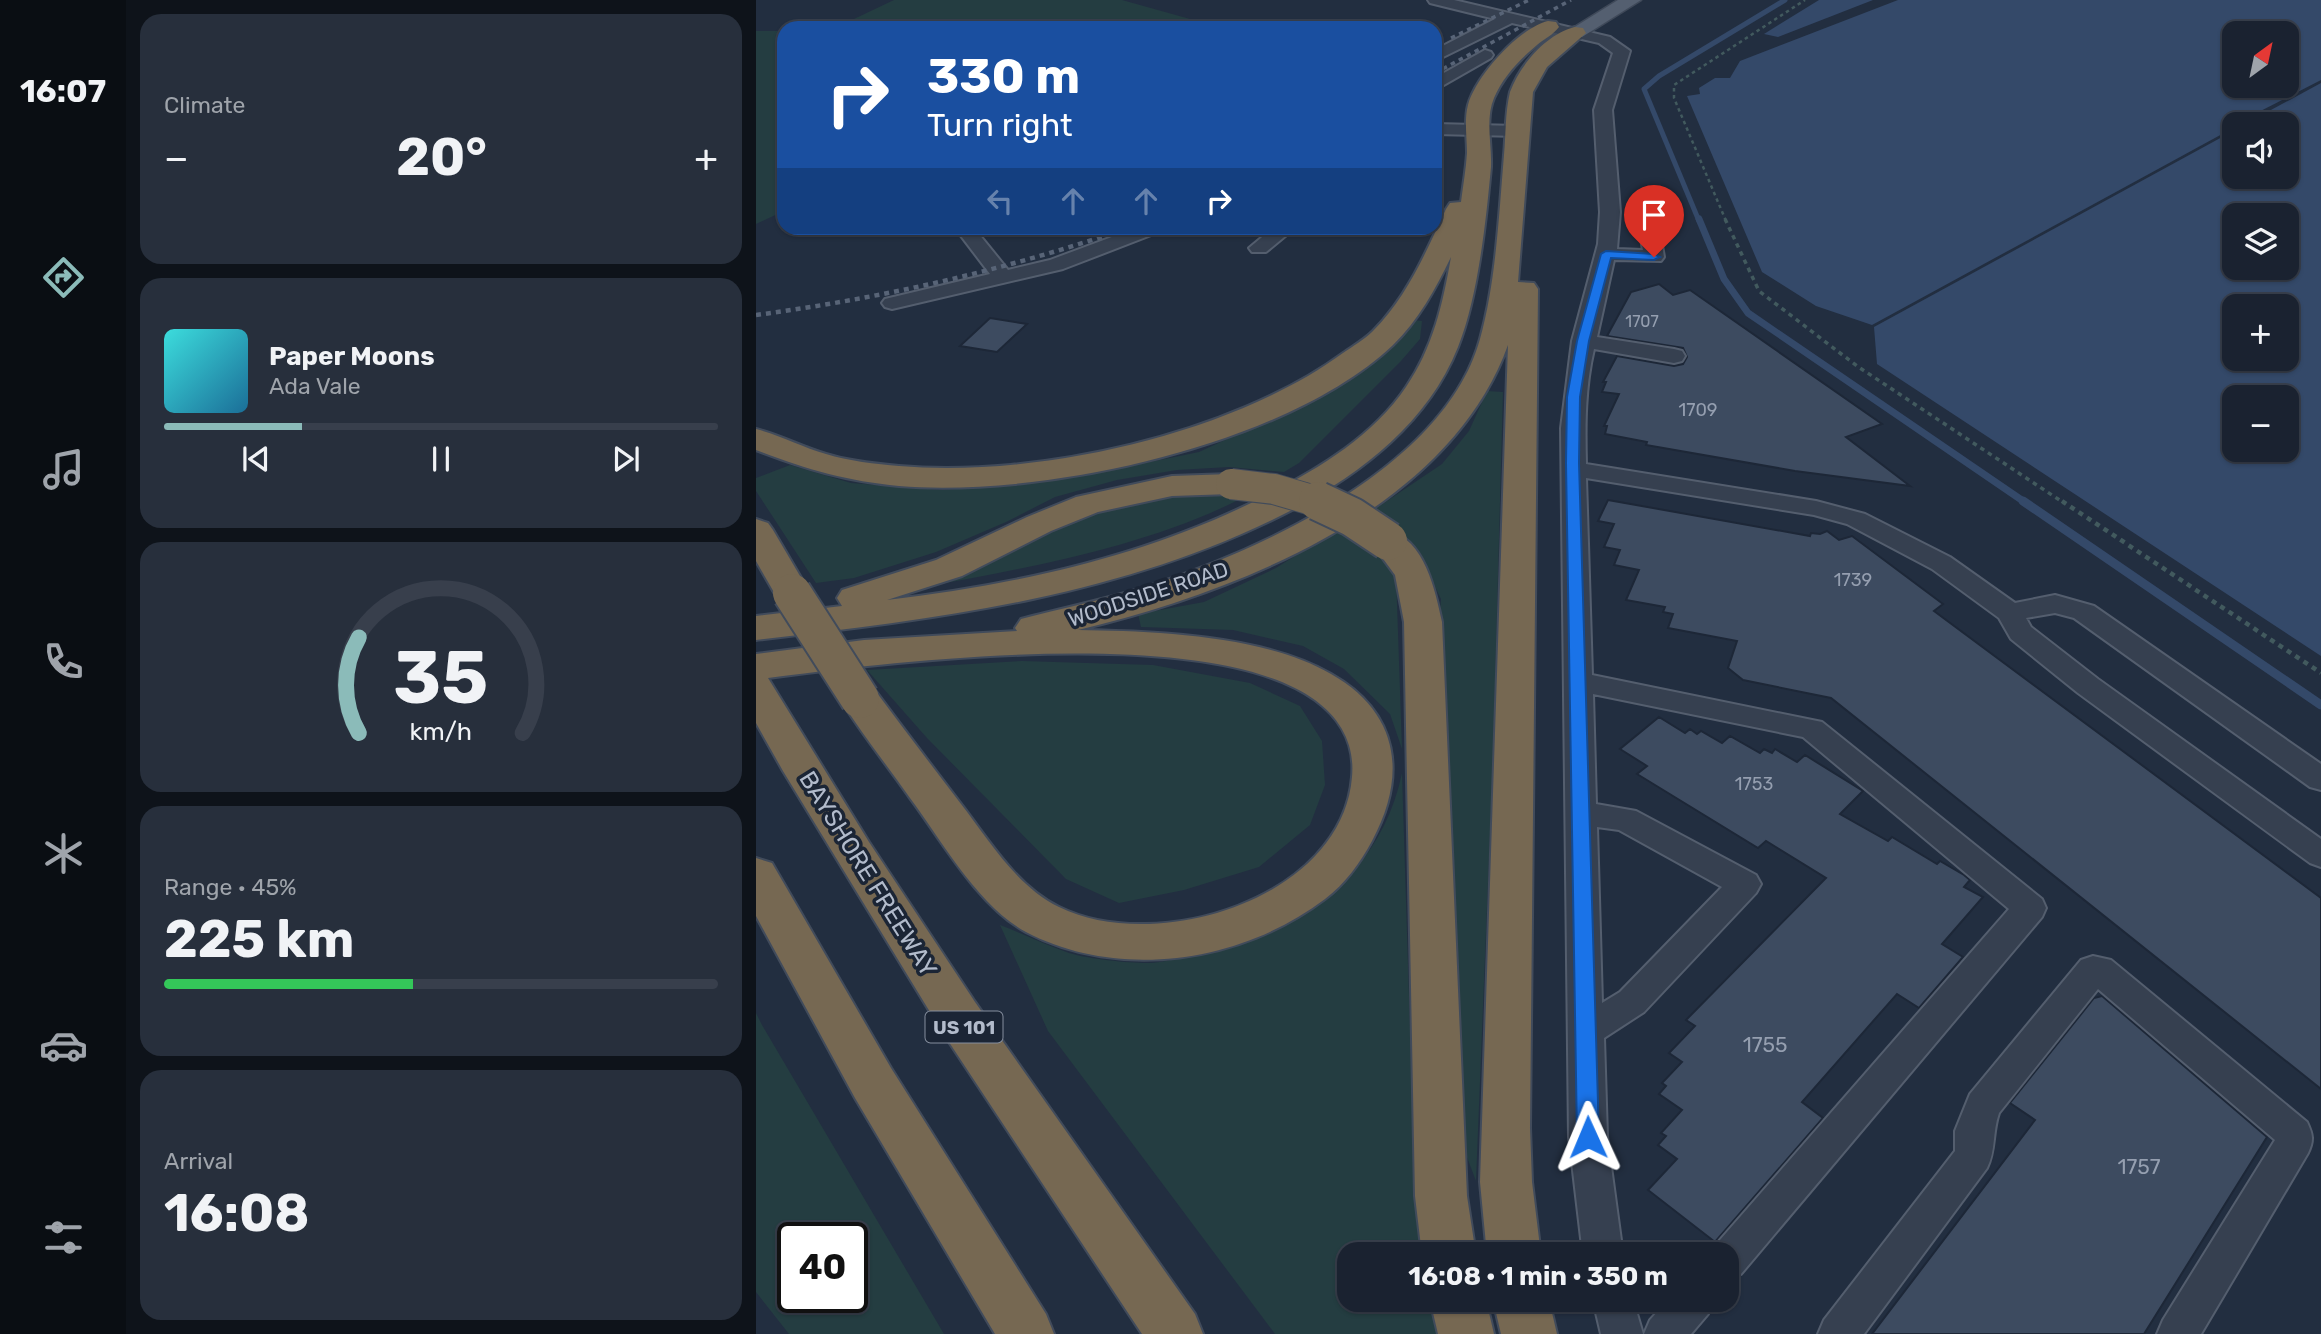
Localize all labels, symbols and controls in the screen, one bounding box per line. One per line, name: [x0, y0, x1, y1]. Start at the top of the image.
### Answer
north arrow: [2222, 21, 2300, 98]
map controls: [2222, 21, 2299, 462]
text: 330 m: [927, 47, 1080, 105]
icon: right: [812, 49, 903, 140]
text: 16:07: [20, 72, 106, 110]
text: Climate: [164, 91, 245, 119]
text: Turn right: [927, 106, 1072, 144]
button: sound: [2222, 112, 2299, 189]
text: 20°: [396, 126, 487, 188]
text: −: [164, 135, 189, 181]
text: +: [694, 135, 718, 181]
icon: left: [981, 182, 1019, 220]
icon: ahead: [1054, 182, 1092, 220]
icon: ahead: [1127, 182, 1165, 220]
icon: right: [1200, 182, 1238, 220]
pin: [1624, 185, 1684, 257]
icon: arrive: [1635, 196, 1673, 234]
button: layers: [2222, 203, 2299, 280]
icon: directions: [39, 253, 88, 302]
button: +: [2222, 294, 2299, 371]
house number: 1707: [1625, 312, 1659, 331]
text: Paper Moons: [269, 341, 435, 372]
text: Ada Vale: [269, 372, 361, 400]
button: −: [2222, 385, 2299, 462]
house number: 1709: [1678, 399, 1718, 421]
icon: previous: [237, 440, 275, 478]
icon: pause: [422, 440, 460, 478]
icon: next: [607, 440, 645, 478]
icon: music: [39, 445, 88, 494]
street label: WOODSIDE ROAD: [1065, 556, 1231, 632]
house number: 1739: [1834, 569, 1872, 591]
text: 35: [394, 635, 489, 721]
icon: phone: [39, 637, 88, 686]
text: km/h: [410, 717, 472, 746]
street label: BAYSHORE FREEWAY: [793, 766, 943, 982]
house number: 1753: [1735, 773, 1773, 795]
icon: climate: [39, 829, 88, 878]
text: Range · 45%: [164, 873, 297, 901]
text: 225 km: [164, 908, 354, 970]
road number: US 101: [926, 1012, 1002, 1042]
icon: car: [39, 1021, 88, 1070]
house number: 1755: [1743, 1032, 1787, 1057]
position arrow: [1551, 1100, 1625, 1174]
text: Arrival: [164, 1147, 233, 1175]
house number: 1757: [2117, 1154, 2161, 1179]
text: 16:08: [164, 1182, 309, 1244]
icon: filters: [39, 1213, 88, 1262]
speed limit sign: 40: [777, 1222, 868, 1313]
text: 16:08 · 1 min · 350 m: [1408, 1261, 1668, 1292]

